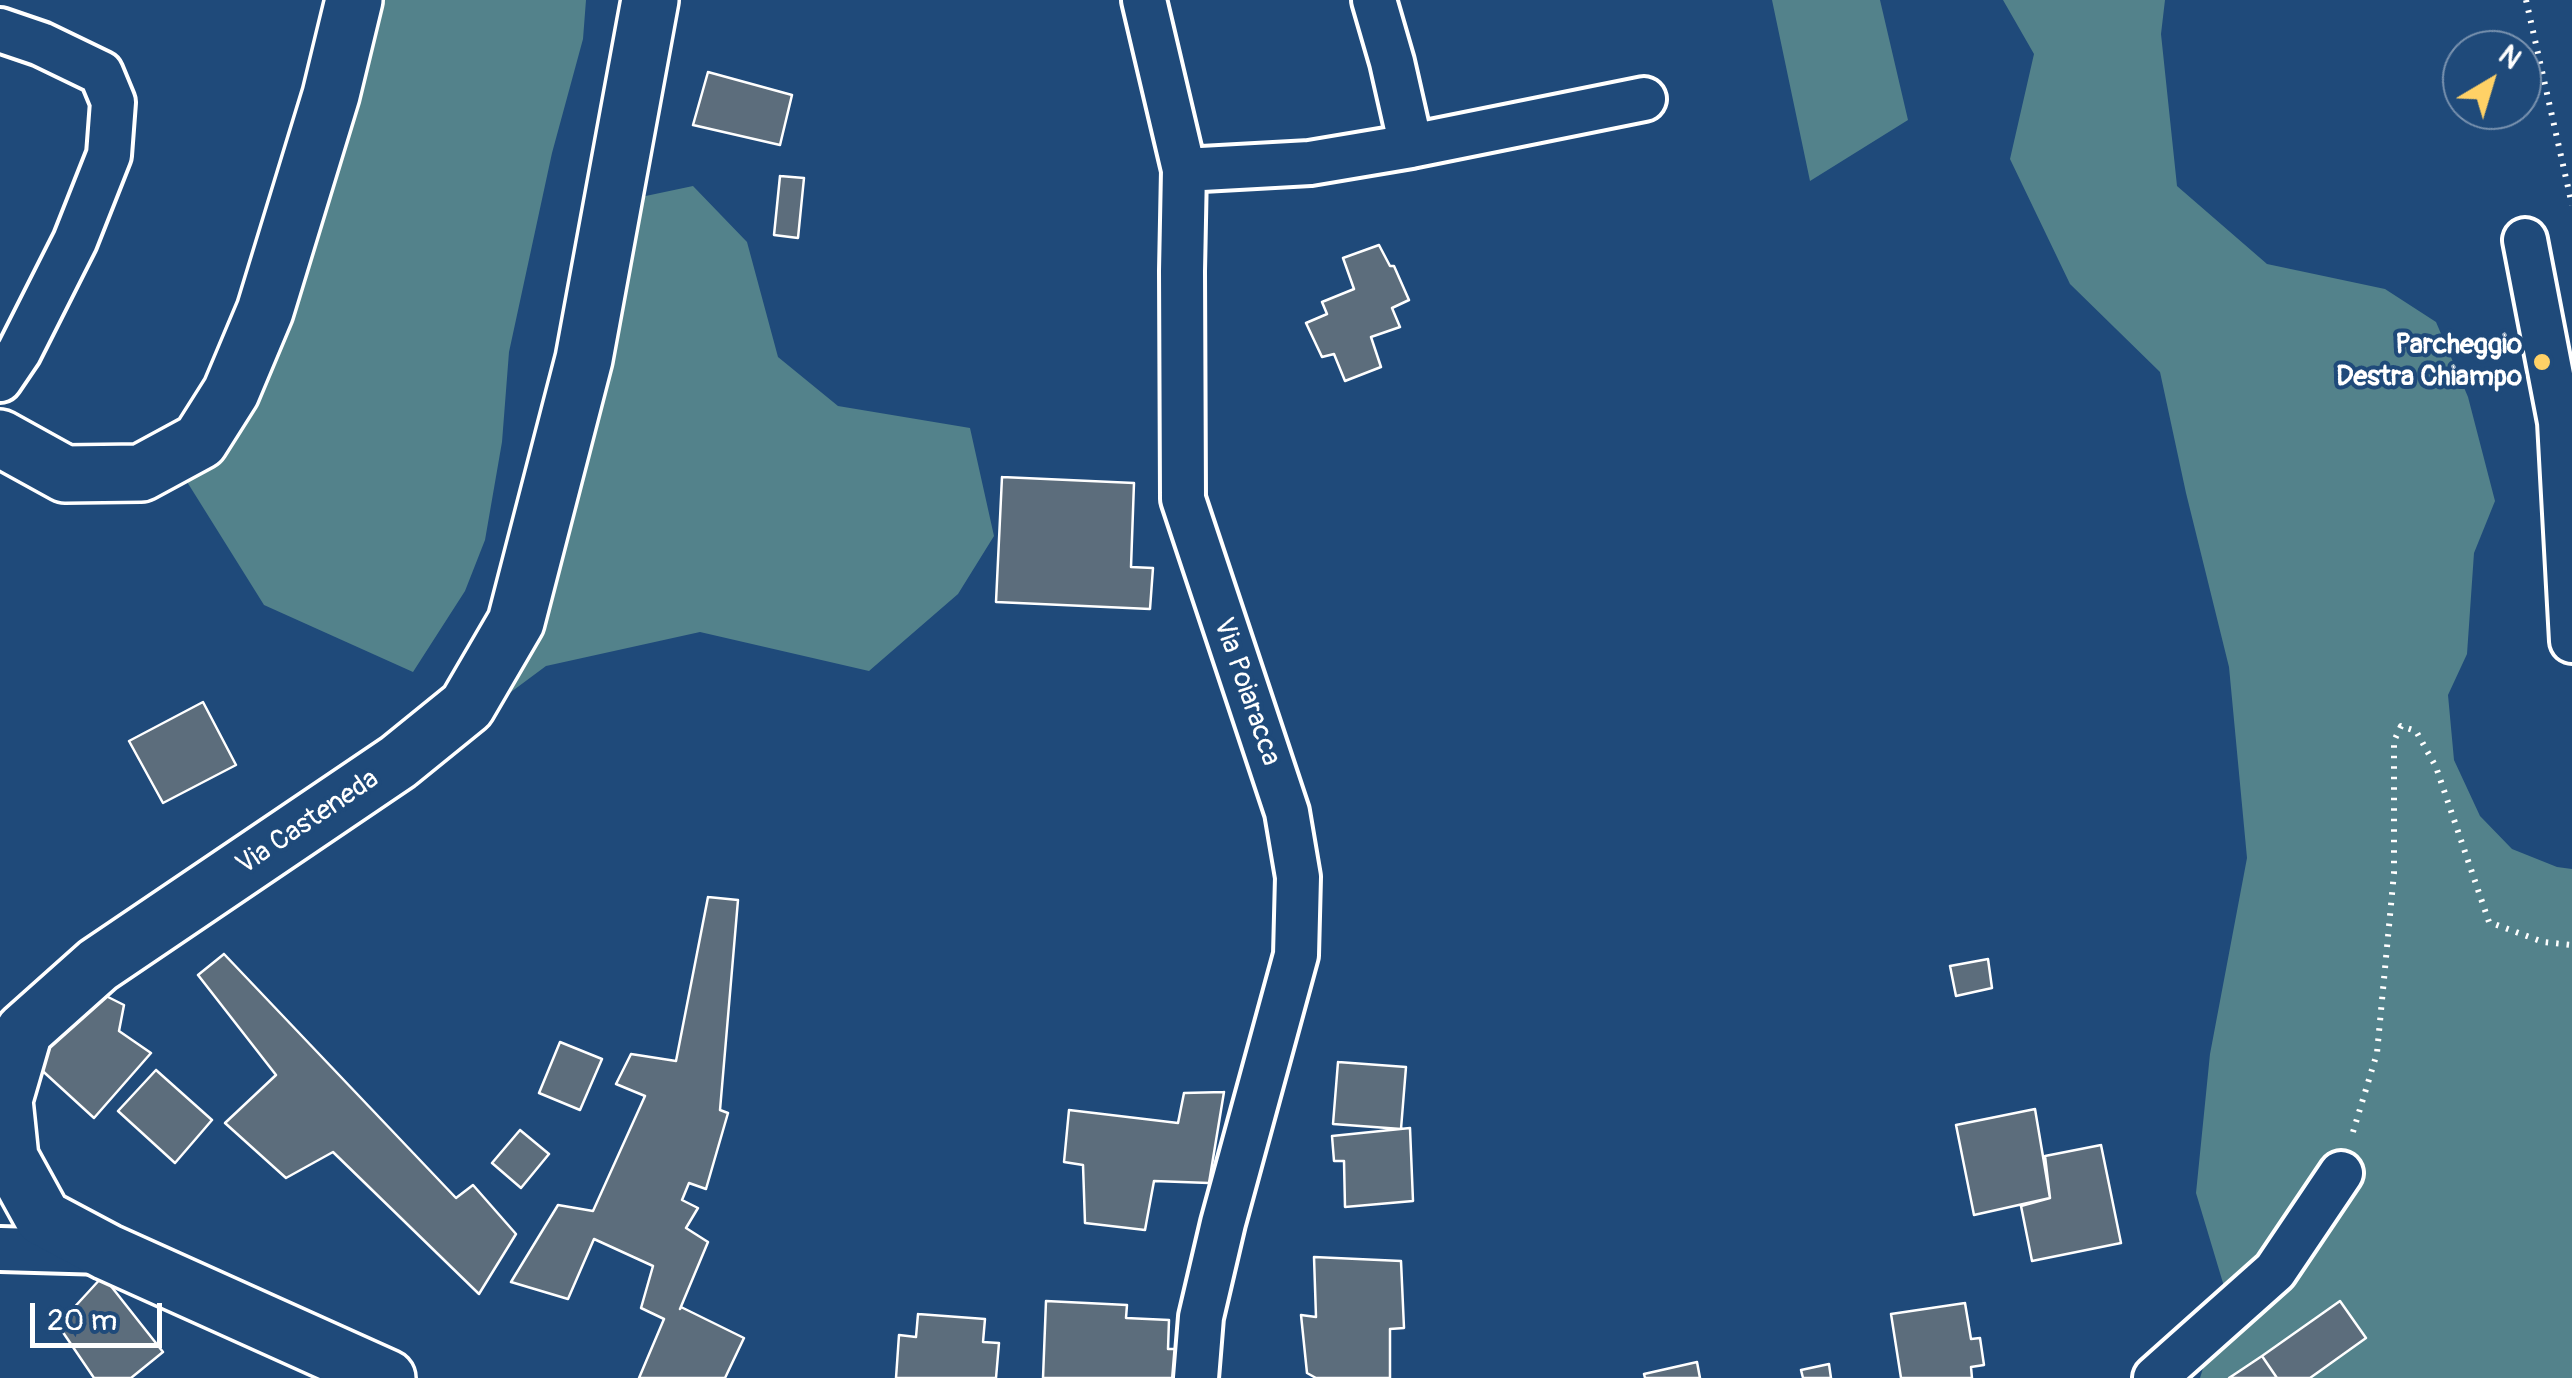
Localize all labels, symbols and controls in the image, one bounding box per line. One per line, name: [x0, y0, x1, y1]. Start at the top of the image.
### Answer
north arrow: [2442, 30, 2542, 130]
text: N: [2491, 38, 2528, 77]
place label: Parcheggio Destra Chiampo: [2336, 329, 2522, 395]
marker: Parcheggio Destra Chiampo: [2531, 351, 2553, 373]
street label: Via Poiaracca: [1205, 614, 1287, 770]
street label: Via Casteneda: [230, 763, 386, 883]
scale bar: [35, 1283, 168, 1345]
text: 20 m: [47, 1302, 117, 1339]

